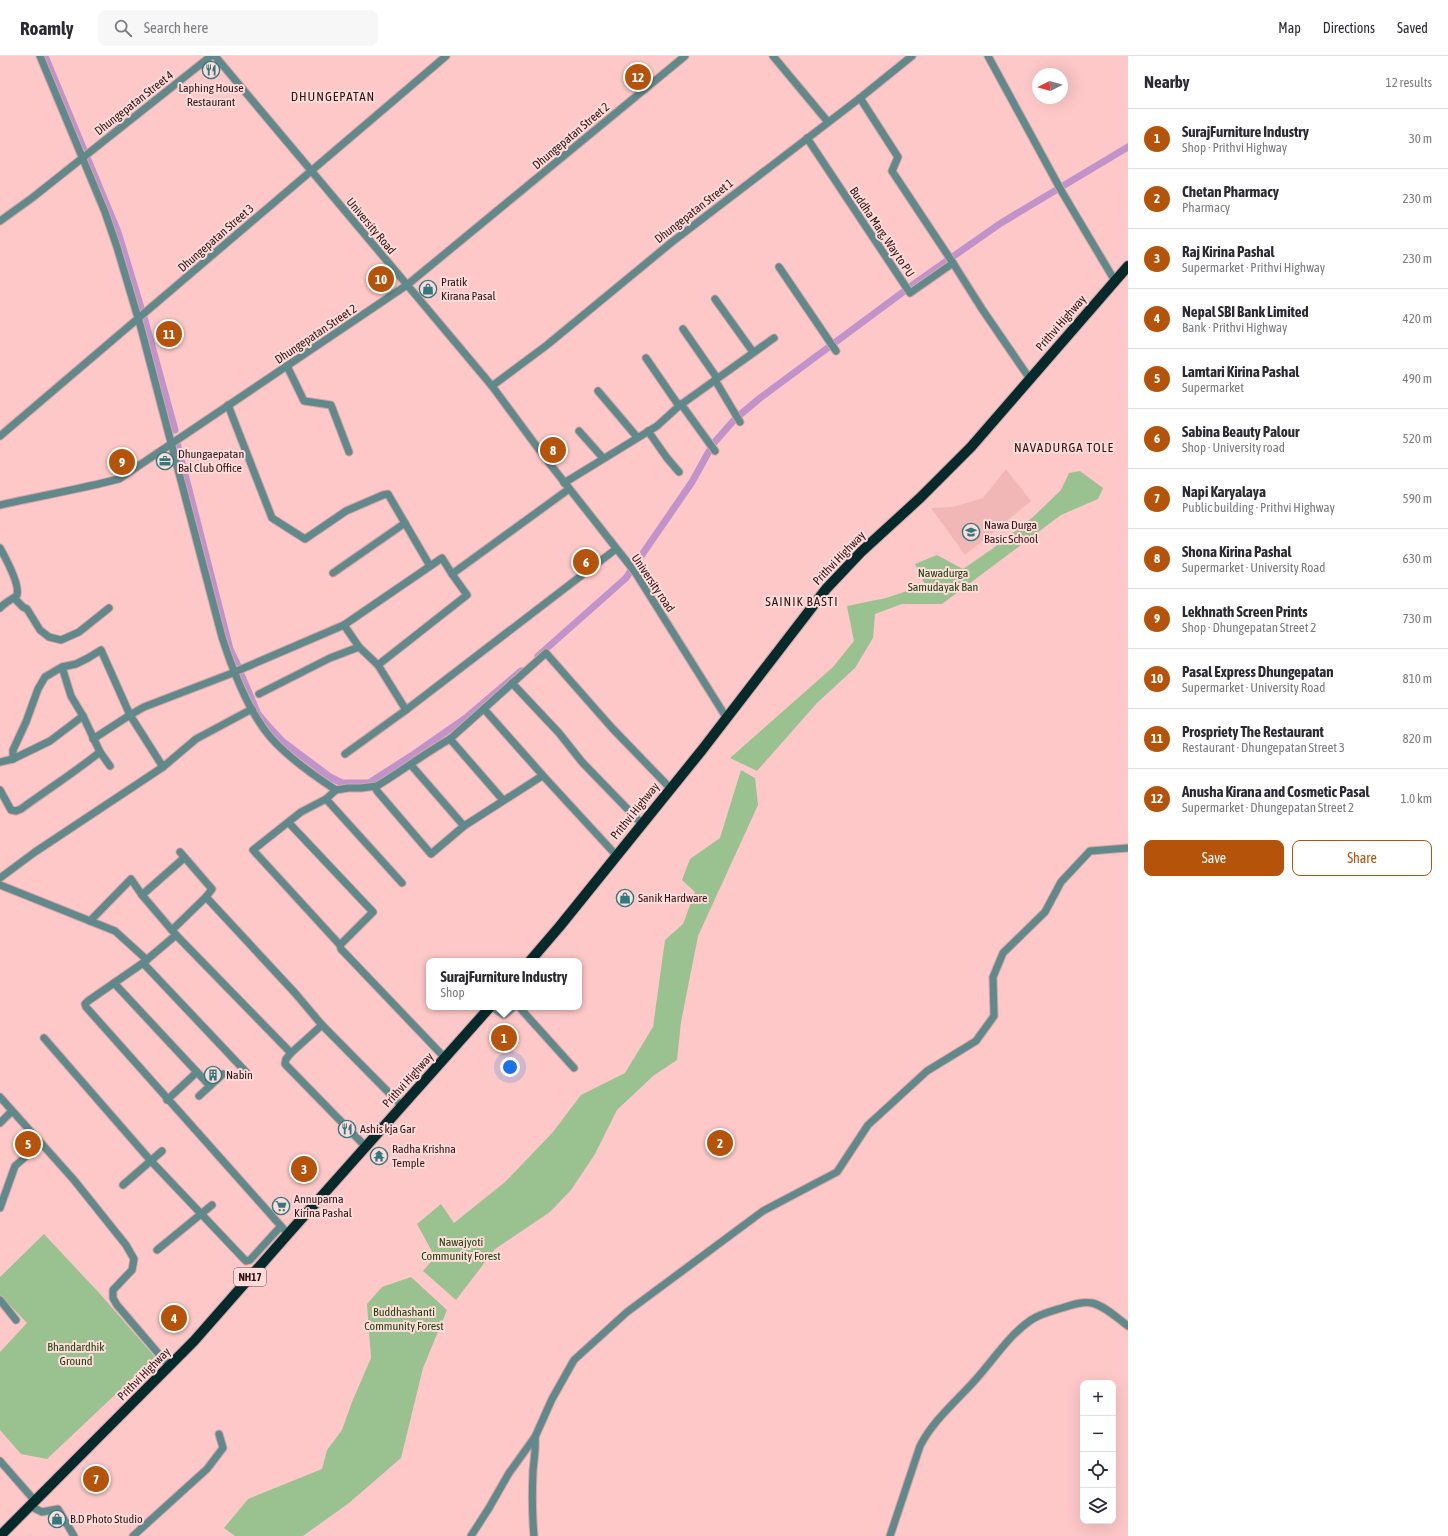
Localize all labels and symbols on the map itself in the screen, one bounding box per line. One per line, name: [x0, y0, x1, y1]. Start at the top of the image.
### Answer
restaurant icon: Laphing House Restaurant: [201, 60, 221, 80]
pin: 12: [625, 62, 651, 92]
street label: Dhungepatan Street 4: [92, 68, 176, 138]
north arrow: [1032, 68, 1068, 104]
place label: Laphing House Restaurant: [178, 81, 244, 109]
district label: DHUNGEPATAN: [291, 89, 375, 104]
street label: Dhungepatan Street 2: [530, 100, 612, 172]
street label: Dhungepatan Street 1: [652, 176, 736, 246]
street label: Buddha Marg, Way to PU: [847, 184, 917, 280]
street label: University Road: [343, 195, 399, 257]
street label: Dhungepatan Street 3: [175, 201, 257, 275]
pin: 10: [368, 264, 394, 294]
place label: Pratik Kirana Pasal: [441, 275, 497, 303]
shop icon: Pratik Kirana Pasal: [418, 279, 438, 299]
street label: Prithvi Highway: [1033, 292, 1089, 354]
street label: Dhungepatan Street 2: [272, 301, 360, 367]
pin: 11: [156, 319, 182, 349]
pin: 8: [540, 435, 566, 465]
district label: NAVADURGA TOLE: [1014, 440, 1114, 455]
pin: 9: [109, 447, 135, 477]
place label: Dhungaepatan Bal Club Office: [178, 447, 244, 475]
office icon: Dhungaepatan Bal Club Office: [155, 451, 175, 471]
place label: Nawa Durga Basic School: [984, 518, 1039, 546]
school or university icon: Nawa Durga Basic School: [961, 522, 981, 542]
street label: Prithvi Highway: [810, 528, 868, 588]
pin: 6: [573, 547, 599, 577]
street label: University road: [628, 551, 678, 615]
park label: Nawadurga Samudayak Ban: [908, 566, 978, 594]
district label: SAINIK BASTI: [765, 594, 839, 609]
street label: Prithvi Highway: [608, 780, 662, 842]
shop icon: Sanik Hardware: [615, 888, 635, 908]
place label: Sanik Hardware: [638, 891, 708, 905]
pin: 1: [491, 1023, 517, 1053]
street label: Prithvi Highway: [380, 1050, 436, 1110]
your location: [500, 1057, 520, 1077]
building icon: Nabin: [203, 1065, 223, 1085]
place label: Nabin: [226, 1068, 253, 1082]
restaurant icon: Ashis kja Gar: [337, 1119, 357, 1139]
place label: Ashis kja Gar: [360, 1122, 416, 1136]
pin: 2: [707, 1128, 733, 1158]
pin: 5: [15, 1129, 41, 1159]
place label: Radha Krishna Temple: [392, 1142, 456, 1170]
temple icon: Radha Krishna Temple: [369, 1146, 389, 1166]
pin: 3: [291, 1154, 317, 1184]
place label: Annuparna Kirina Pashal: [294, 1192, 353, 1220]
supermarket icon: Annuparna Kirina Pashal: [271, 1196, 291, 1216]
park label: Nawajyoti Community Forest: [421, 1235, 501, 1263]
road number: NH17: [234, 1268, 266, 1286]
pin: 4: [161, 1303, 187, 1333]
park label: Buddhashanti Community Forest: [364, 1305, 444, 1333]
park label: Bhandardhik Ground: [47, 1340, 105, 1368]
street label: Prithvi Highway: [115, 1345, 173, 1403]
pin: 7: [83, 1464, 109, 1494]
shop icon: B.D Photo Studio: [47, 1509, 67, 1529]
place label: B.D Photo Studio: [70, 1512, 143, 1526]

